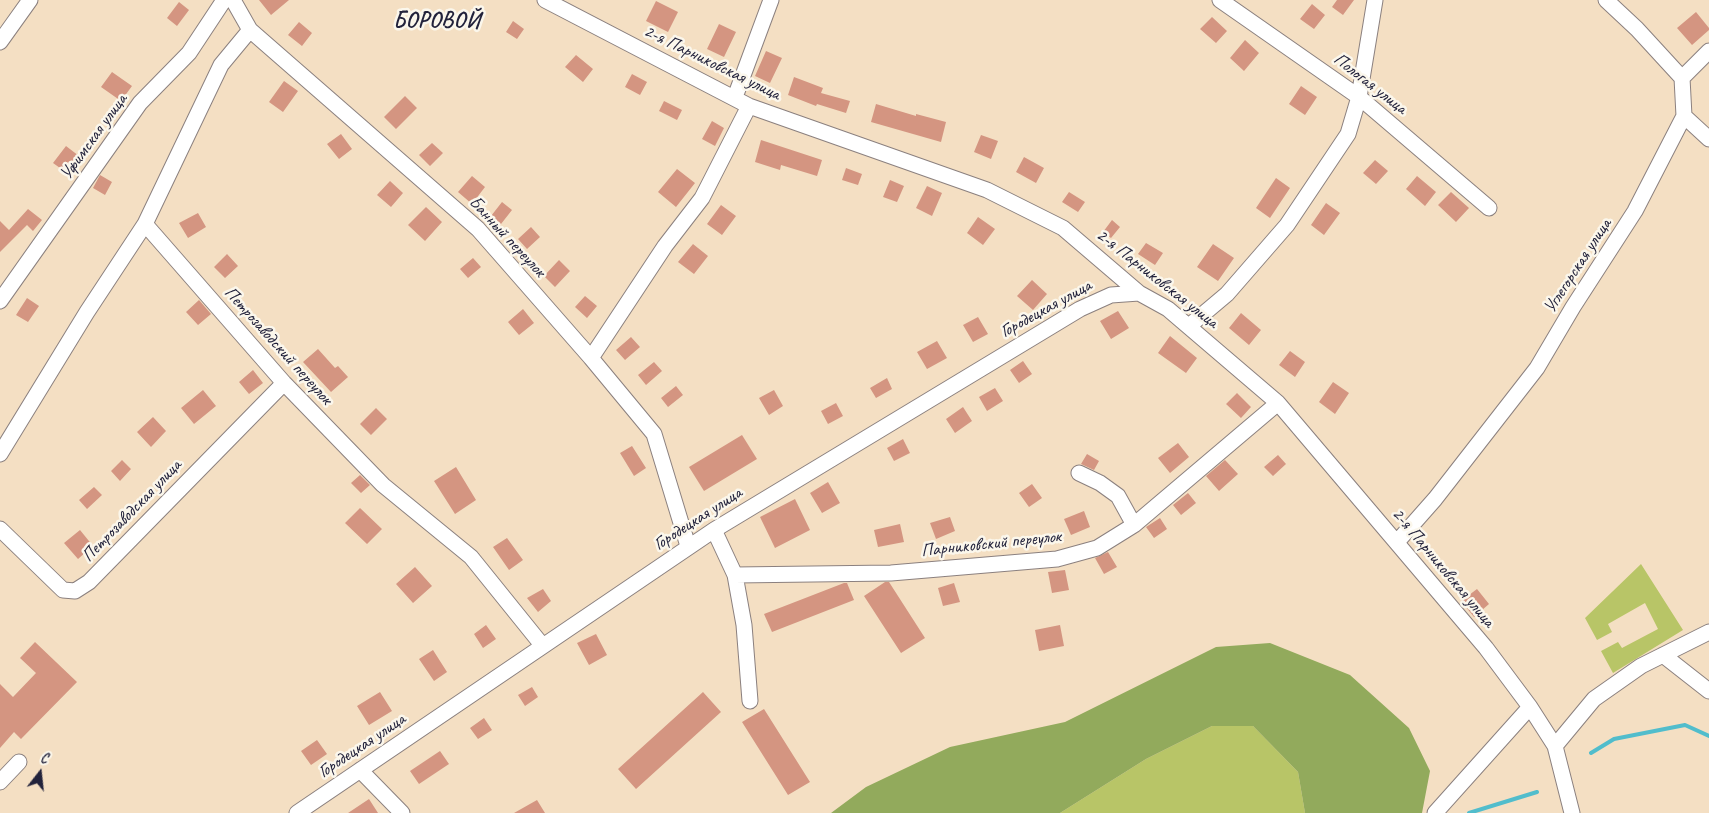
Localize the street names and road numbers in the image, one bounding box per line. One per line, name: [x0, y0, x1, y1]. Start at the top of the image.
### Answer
street label: 2-я Парниковская улица: [640, 21, 784, 105]
street label: Пологая улица: [1329, 49, 1411, 119]
street label: Уфимская улица: [56, 90, 132, 184]
street label: Банный переулок: [464, 192, 550, 282]
street label: Углегорская улица: [1539, 215, 1617, 317]
street label: 2-я Парниковская улица: [1092, 225, 1222, 333]
street label: Городецкая улица: [997, 275, 1095, 343]
street label: Петрозаводский переулок: [219, 282, 337, 410]
street label: Петрозаводская улица: [78, 455, 186, 567]
street label: Городецкая улица: [650, 483, 746, 555]
street label: 2-я Парниковская улица: [1387, 504, 1499, 632]
street label: Парниковский переулок: [920, 526, 1062, 562]
street label: Городецкая улица: [314, 709, 410, 783]

